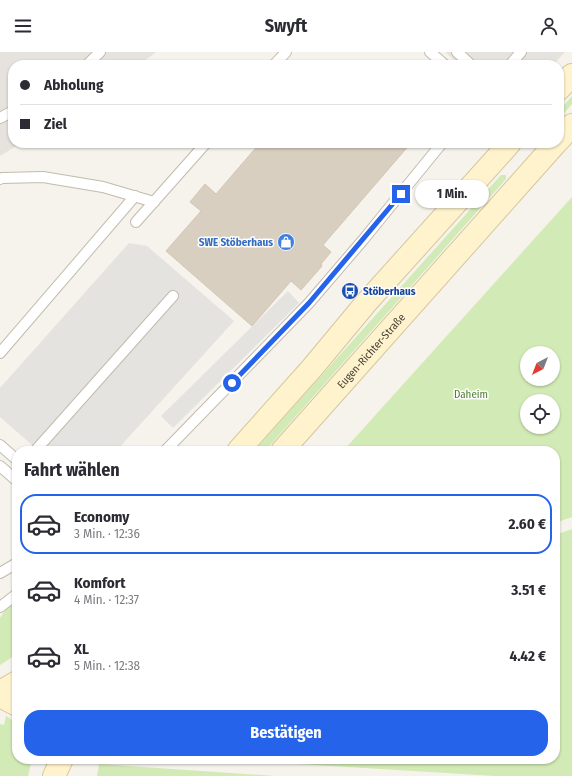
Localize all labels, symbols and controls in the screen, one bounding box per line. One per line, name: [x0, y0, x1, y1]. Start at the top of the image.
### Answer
icon: menu: [12, 15, 34, 37]
text: Swyft: [265, 15, 307, 37]
icon: person: [538, 15, 560, 37]
text: Abholung: [44, 76, 103, 94]
text: Ziel: [44, 115, 67, 133]
callout: 1 Min.: [415, 180, 489, 208]
route end: [392, 185, 410, 203]
text: 1 Min.: [437, 186, 467, 201]
shop icon: SWE Stöberhaus: [276, 232, 296, 252]
place label: SWE Stöberhaus: [199, 236, 273, 249]
bus stop icon: Stöberhaus: [340, 281, 360, 301]
place label: Stöberhaus: [363, 285, 416, 298]
street label: Eugen-Richter-Straße: [335, 311, 408, 391]
north arrow: [520, 346, 560, 386]
map controls: [520, 346, 560, 434]
route start: [223, 374, 241, 392]
park label: Daheim: [454, 388, 488, 401]
button: locate: [520, 394, 560, 434]
text: Fahrt wählen: [24, 459, 120, 481]
icon: car: [26, 506, 62, 542]
text: Economy: [74, 508, 129, 526]
text: 2.60 €: [509, 515, 546, 533]
text: 3 Min. · 12:36: [74, 526, 140, 541]
icon: car: [26, 572, 62, 608]
text: Komfort: [74, 574, 125, 592]
text: 3.51 €: [511, 581, 546, 599]
text: 4 Min. · 12:37: [74, 592, 139, 607]
icon: car: [26, 638, 62, 674]
text: XL: [74, 640, 89, 658]
text: 4.42 €: [510, 647, 546, 665]
text: 5 Min. · 12:38: [74, 658, 140, 673]
button: Bestätigen: [24, 710, 548, 756]

